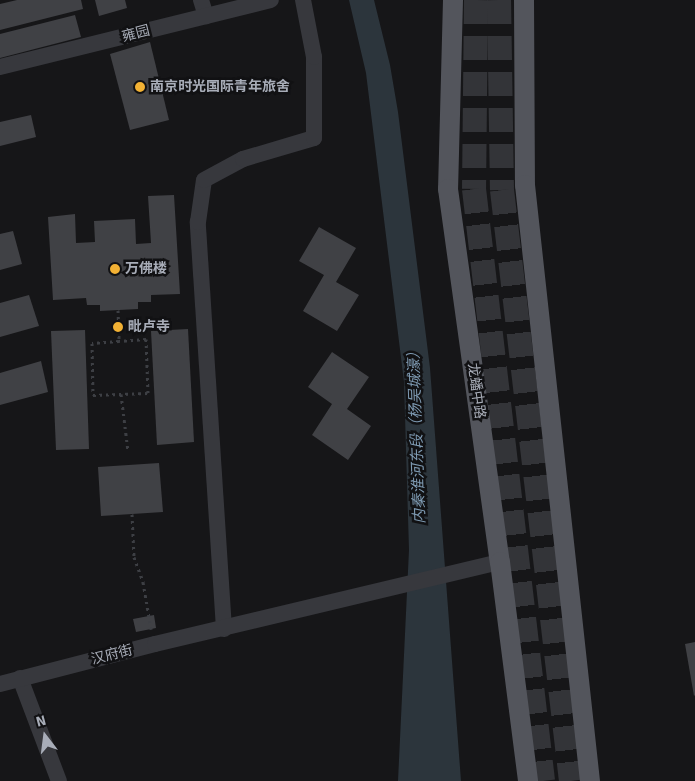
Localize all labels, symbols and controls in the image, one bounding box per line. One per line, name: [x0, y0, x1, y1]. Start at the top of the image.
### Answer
street label: 雍园: [120, 22, 152, 46]
place label: 南京时光国际青年旅舍: [150, 79, 290, 95]
marker: 南京时光国际青年旅舍: [134, 81, 146, 93]
place label: 万佛楼: [125, 261, 167, 277]
marker: 万佛楼: [109, 263, 121, 275]
place label: 毗卢寺: [128, 319, 170, 335]
marker: 毗卢寺: [112, 321, 124, 333]
water label: 内秦淮河东段（杨吴城濠）: [405, 344, 429, 524]
street label: 龙蟠中路: [464, 362, 488, 420]
street label: 汉府街: [90, 642, 134, 668]
north arrow: [20, 711, 70, 761]
text: N: [34, 712, 48, 731]

